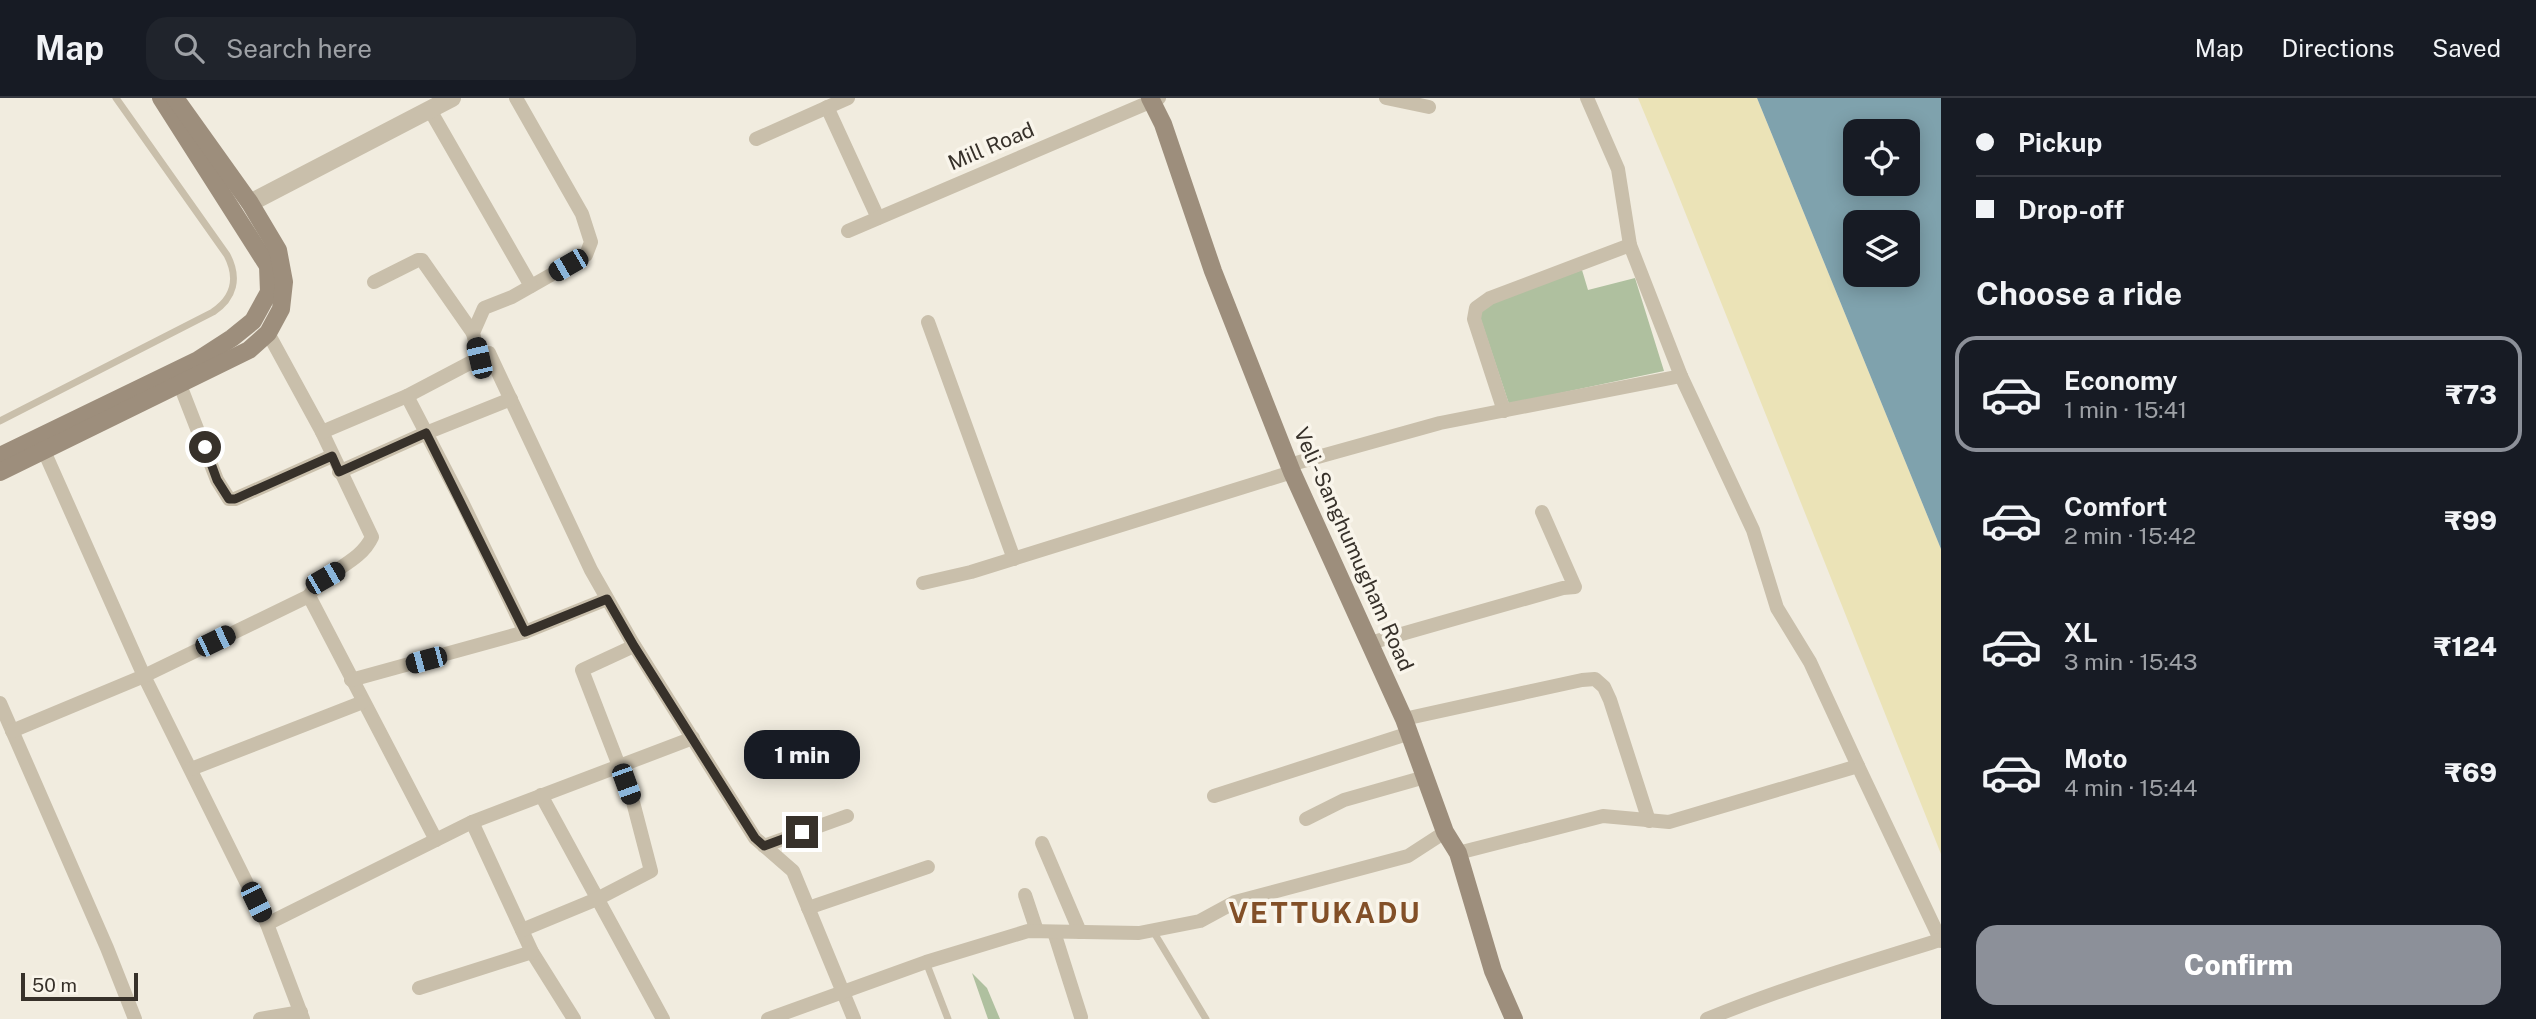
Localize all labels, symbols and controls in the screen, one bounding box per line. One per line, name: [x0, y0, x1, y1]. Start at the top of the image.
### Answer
search box: [146, 17, 636, 80]
text: Map: [35, 29, 104, 67]
icon: search: [170, 29, 208, 67]
text: Search here: [226, 33, 372, 64]
text: Map: [2195, 34, 2244, 62]
text: Directions: [2282, 34, 2394, 62]
text: Saved: [2432, 34, 2501, 62]
street label: Mill Road: [944, 117, 1038, 175]
map controls: [1843, 119, 1920, 287]
button: locate: [1843, 119, 1920, 196]
text: Pickup: [2018, 127, 2102, 158]
text: Drop-off: [2018, 194, 2124, 225]
button: layers: [1843, 210, 1920, 287]
car: [545, 245, 592, 285]
text: Choose a ride: [1976, 275, 2182, 312]
car: [465, 335, 494, 381]
icon: car: [1980, 363, 2043, 426]
text: Economy: [2064, 365, 2177, 396]
text: ₹73: [2445, 379, 2497, 410]
text: 1 min · 15:41: [2064, 396, 2187, 423]
street label: Veli - Sanghumugham Road: [1289, 423, 1419, 675]
route start: [189, 431, 221, 463]
icon: car: [1980, 489, 2043, 552]
text: Comfort: [2064, 491, 2167, 522]
text: ₹99: [2445, 505, 2497, 536]
text: 2 min · 15:42: [2064, 522, 2196, 549]
car: [302, 558, 349, 598]
icon: car: [1980, 615, 2043, 678]
text: XL: [2064, 617, 2098, 648]
car: [192, 622, 239, 660]
text: ₹124: [2434, 631, 2497, 662]
car: [403, 644, 450, 676]
text: 3 min · 15:43: [2064, 648, 2197, 675]
callout: 1 min: [744, 730, 860, 780]
text: 1 min: [774, 741, 830, 768]
icon: car: [1980, 741, 2043, 804]
text: Moto: [2064, 743, 2127, 774]
text: ₹69: [2444, 757, 2497, 788]
car: [609, 761, 644, 807]
text: 4 min · 15:44: [2064, 774, 2197, 801]
route end: [786, 816, 818, 848]
car: [238, 879, 275, 925]
district label: VETTUKADU: [1228, 896, 1422, 929]
button: Confirm: [1976, 925, 2501, 1005]
scale bar: [21, 970, 138, 1002]
text: 50 m: [32, 974, 77, 996]

